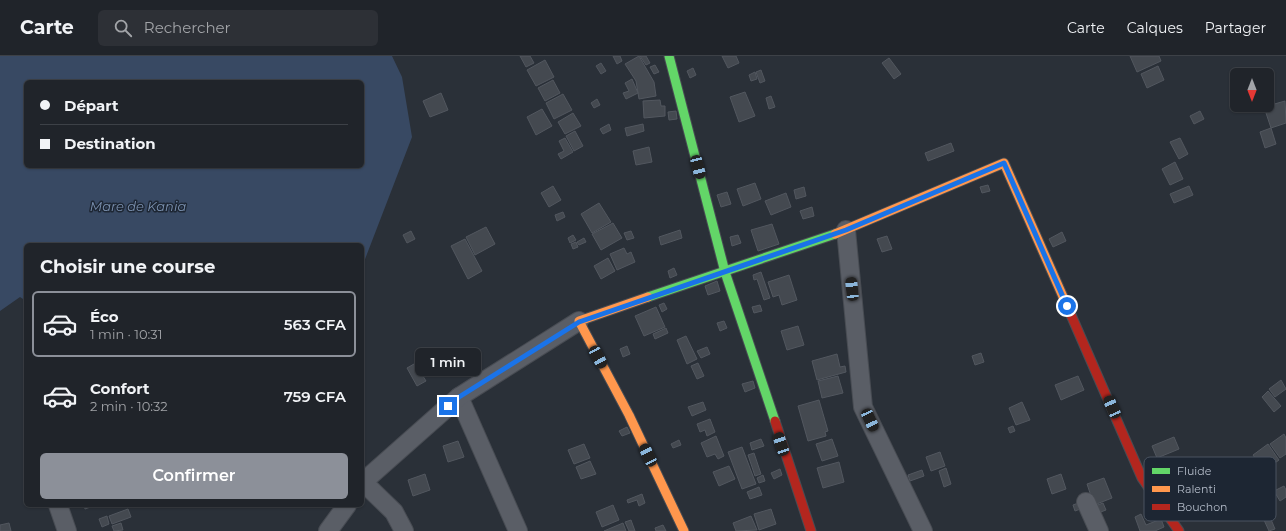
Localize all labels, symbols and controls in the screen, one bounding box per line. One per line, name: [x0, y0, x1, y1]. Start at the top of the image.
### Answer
search box: [98, 10, 378, 46]
text: Carte: [20, 16, 74, 39]
icon: search: [112, 17, 134, 39]
text: Rechercher: [144, 18, 231, 37]
text: Carte: [1067, 19, 1105, 37]
text: Calques: [1127, 19, 1183, 37]
text: Partager: [1205, 19, 1266, 37]
north arrow: [1230, 68, 1274, 112]
map controls: [1230, 68, 1274, 112]
text: Départ: [64, 96, 119, 115]
text: Destination: [64, 134, 156, 153]
car: [689, 154, 707, 180]
water label: Mare de Kania: [90, 198, 186, 214]
text: Choisir une course: [40, 256, 215, 278]
car: [845, 276, 859, 302]
route start: [1058, 297, 1076, 315]
icon: car: [42, 306, 78, 342]
text: Éco: [90, 307, 119, 326]
text: 563 CFA: [284, 315, 346, 334]
text: 1 min · 10:31: [90, 326, 162, 342]
car: [587, 344, 609, 370]
callout: 1 min: [415, 348, 481, 376]
text: 1 min: [431, 354, 465, 370]
icon: car: [42, 378, 78, 414]
text: Confort: [90, 379, 150, 398]
text: 759 CFA: [284, 387, 346, 406]
car: [1102, 394, 1122, 420]
route end: [439, 397, 457, 415]
text: 2 min · 10:32: [90, 398, 168, 414]
car: [859, 407, 881, 433]
car: [772, 431, 790, 457]
car: [637, 442, 659, 468]
button: Confirmer: [40, 453, 348, 499]
legend: [1144, 457, 1276, 521]
text: Fluide: [1177, 464, 1212, 478]
text: Ralenti: [1177, 482, 1216, 496]
text: Bouchon: [1177, 500, 1227, 514]

